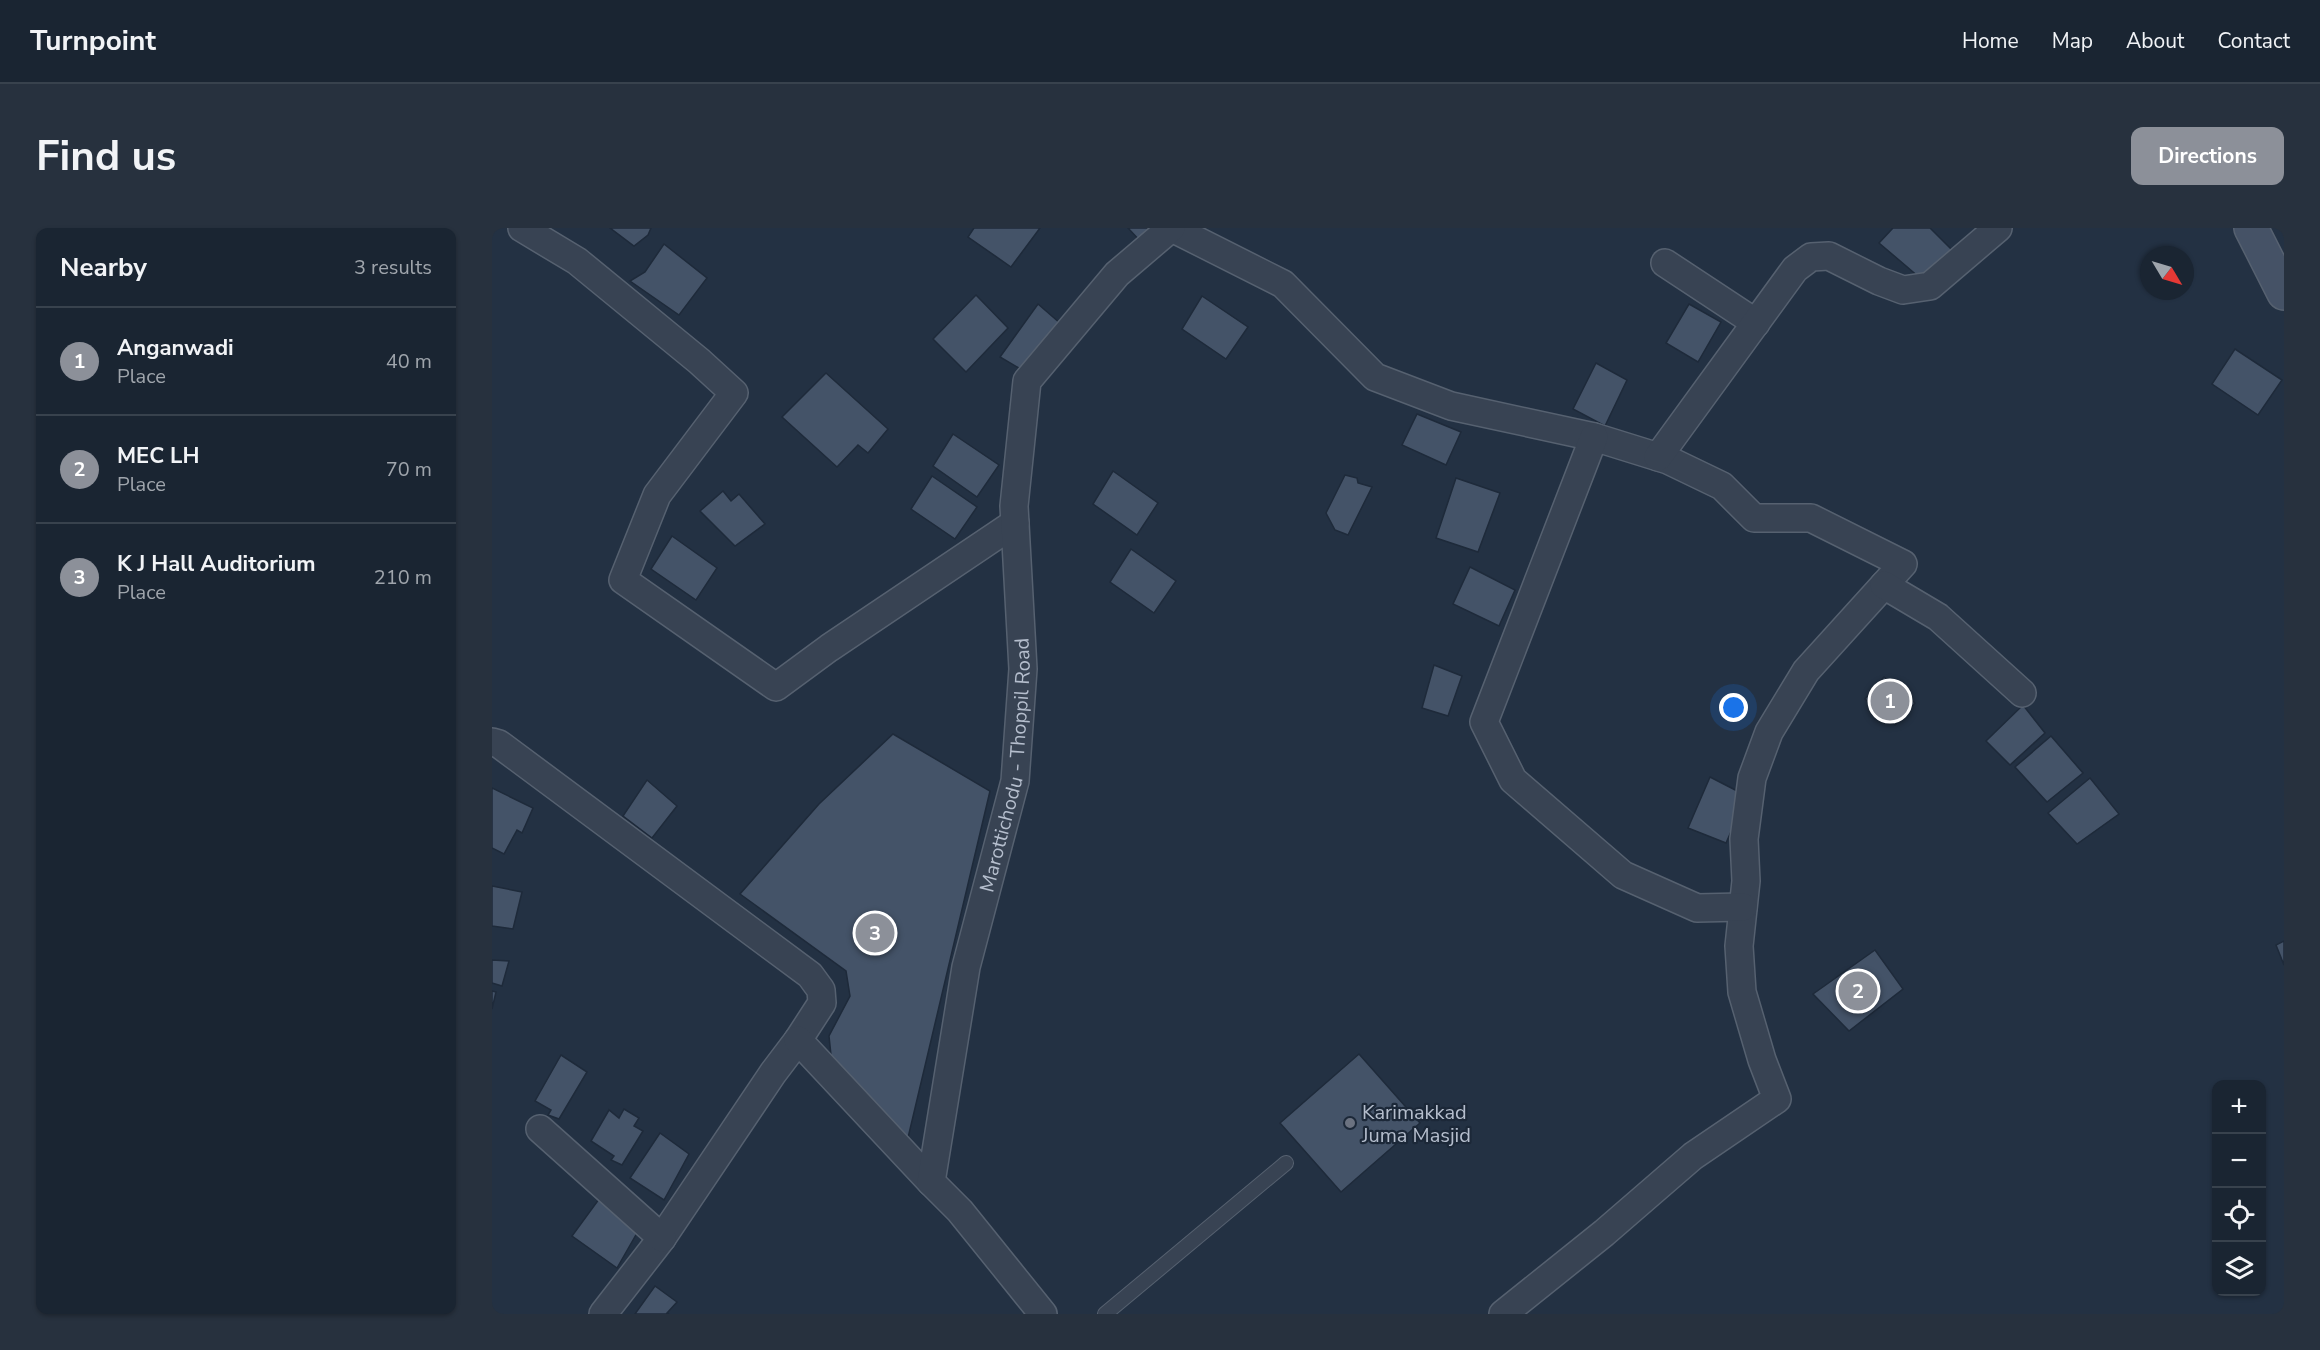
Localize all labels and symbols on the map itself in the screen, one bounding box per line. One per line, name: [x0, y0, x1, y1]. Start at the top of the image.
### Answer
north arrow: [2140, 246, 2194, 300]
street label: Marottichodu - Thoppil Road: [973, 637, 1037, 895]
pin: 1: [1870, 678, 1910, 724]
your location: [1719, 693, 1748, 722]
pin: 3: [856, 910, 895, 956]
pin: 2: [1838, 968, 1878, 1014]
place label: Karimakkad Juma Masjid: [1361, 1099, 1471, 1149]
marker: Karimakkad Juma Masjid: [1343, 1116, 1357, 1130]

